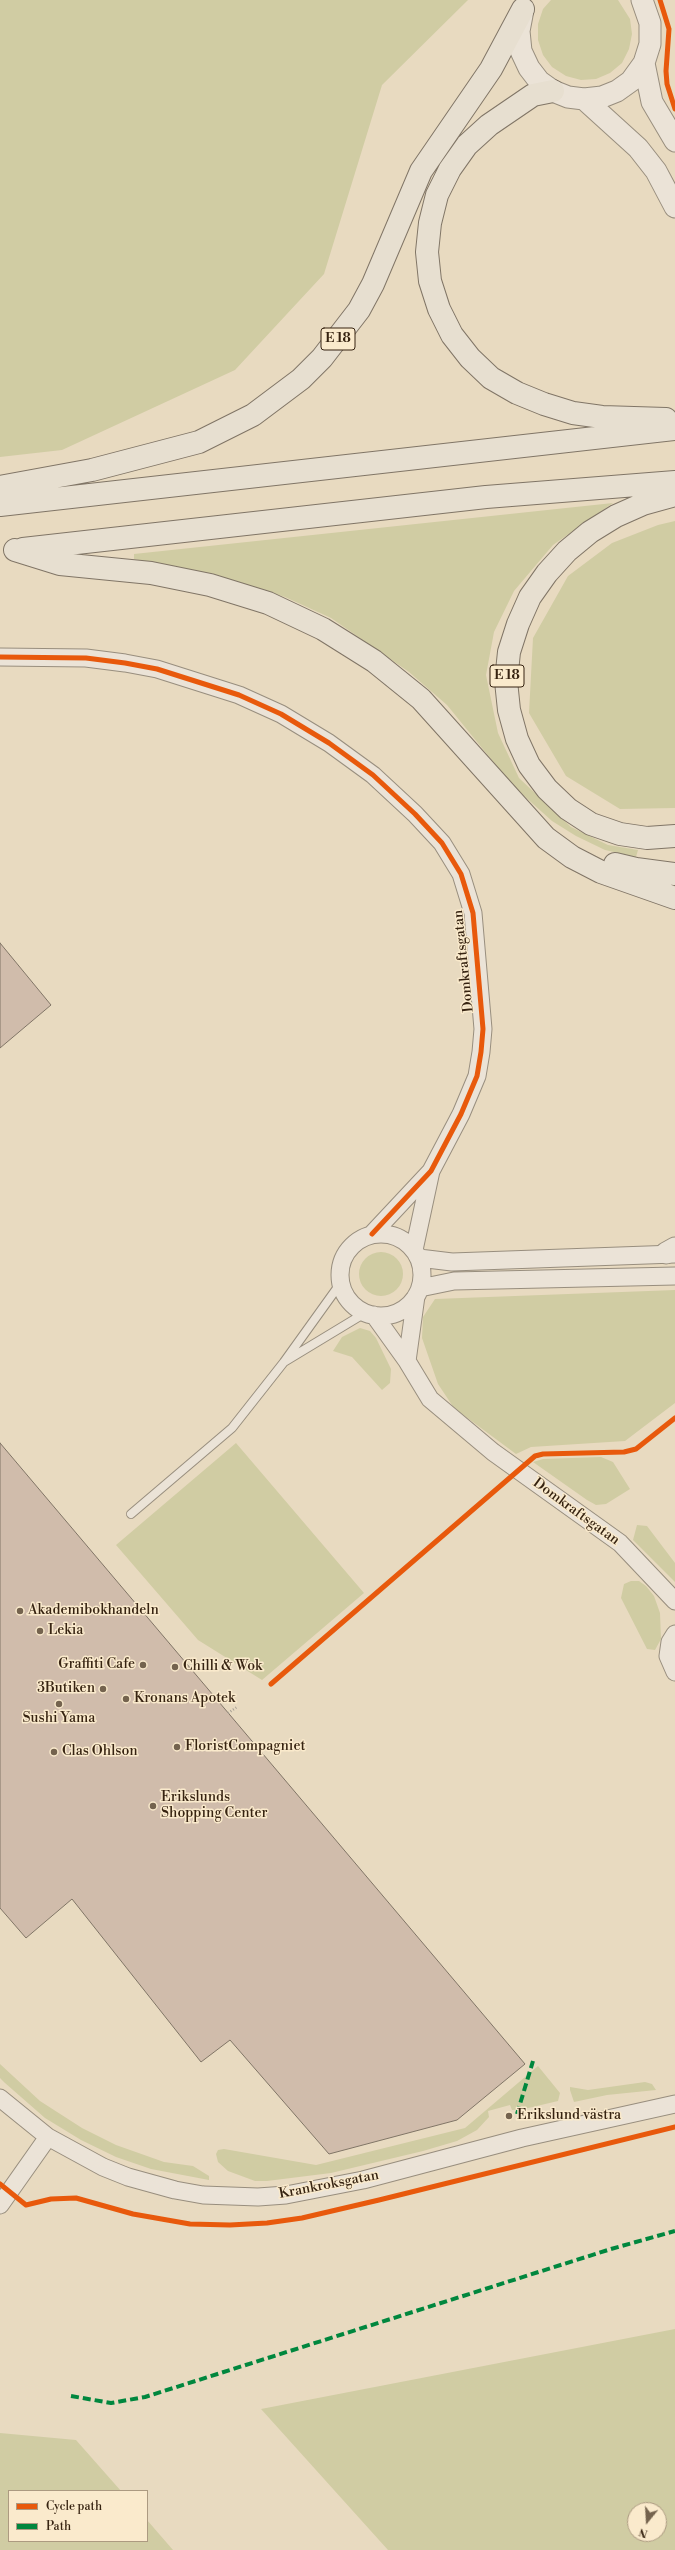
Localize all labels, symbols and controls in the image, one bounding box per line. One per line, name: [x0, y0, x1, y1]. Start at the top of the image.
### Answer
road number: E 18: [321, 328, 355, 350]
road number: E 18: [490, 665, 524, 687]
street label: Domkraftsgatan: [450, 909, 478, 1013]
street label: Domkraftsgatan: [529, 1475, 623, 1549]
place label: Akademibokhandeln: [28, 1603, 159, 1619]
marker: Akademibokhandeln: [15, 1606, 25, 1616]
place label: Lekia: [48, 1623, 83, 1639]
marker: Lekia: [35, 1626, 45, 1636]
place label: Graffiti Cafe: [58, 1657, 135, 1673]
place label: Chilli & Wok: [183, 1659, 262, 1675]
marker: Graffiti Cafe: [138, 1660, 148, 1670]
marker: Chilli & Wok: [170, 1662, 180, 1672]
place label: 3Butiken: [37, 1681, 95, 1697]
marker: 3Butiken: [98, 1684, 108, 1694]
place label: Kronans Apotek: [134, 1691, 235, 1707]
marker: Kronans Apotek: [121, 1694, 131, 1704]
marker: Sushi Yama: [54, 1699, 64, 1709]
place label: Sushi Yama: [23, 1711, 95, 1727]
place label: FloristCompagniet: [185, 1739, 305, 1755]
marker: FloristCompagniet: [172, 1742, 182, 1752]
place label: Clas Ohlson: [62, 1744, 138, 1760]
marker: Clas Ohlson: [49, 1747, 59, 1757]
place label: Erikslunds Shopping Center: [161, 1790, 268, 1822]
marker: Erikslunds Shopping Center: [148, 1801, 158, 1811]
place label: Erikslund västra: [517, 2108, 621, 2124]
marker: Erikslund västra: [504, 2111, 514, 2121]
street label: Krankroksgatan: [278, 2167, 380, 2203]
legend: [8, 2490, 148, 2542]
text: Cycle path: [46, 2499, 102, 2514]
north arrow: [627, 2502, 667, 2542]
text: Path: [46, 2519, 71, 2534]
text: N: [637, 2524, 650, 2540]

